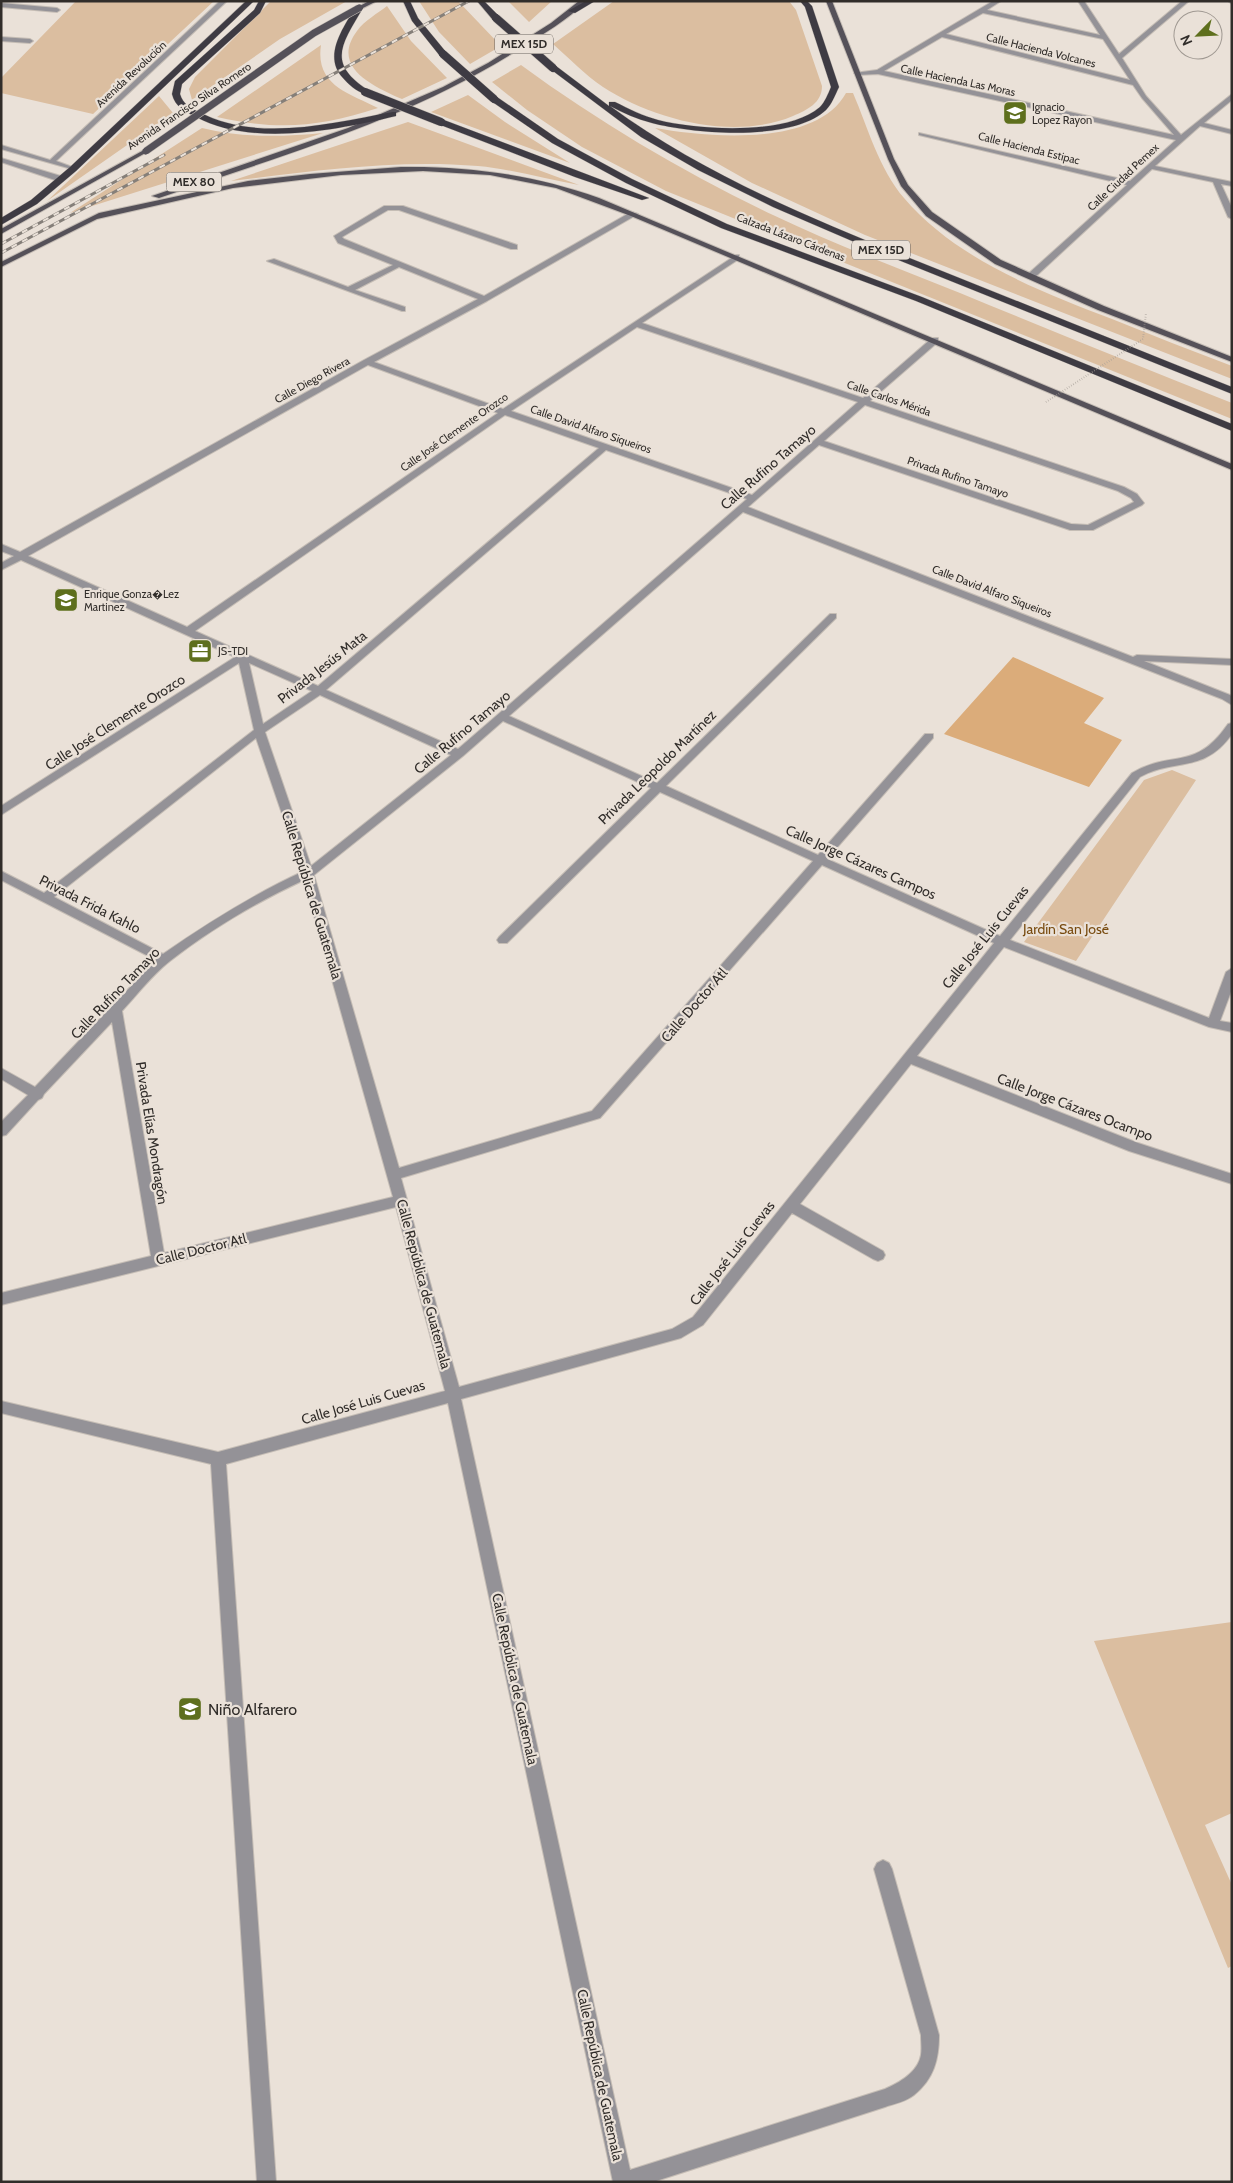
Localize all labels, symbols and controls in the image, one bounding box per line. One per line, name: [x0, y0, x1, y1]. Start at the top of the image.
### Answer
north arrow: [1173, 10, 1223, 60]
street label: Calle Hacienda Volcanes: [985, 30, 1098, 71]
text: N: [1176, 32, 1196, 48]
road number: MEX 15D: [495, 34, 553, 54]
street label: Avenida Revolución: [93, 38, 169, 110]
street label: Avenida Francisco Silva Romero: [124, 59, 254, 153]
street label: Calle Hacienda Las Moras: [899, 61, 1017, 99]
school or university icon: Ignacio Lopez Rayon: [1002, 100, 1028, 126]
place label: Ignacio Lopez Rayon: [1032, 100, 1092, 127]
street label: Calle Hacienda Estipac: [977, 129, 1081, 167]
street label: Calle Ciudad Pemex: [1084, 140, 1162, 214]
road number: MEX 80: [166, 172, 222, 192]
street label: Calzada Lázaro Cárdenas: [735, 210, 848, 264]
road number: MEX 15D: [852, 240, 910, 260]
street label: Calle Diego Rivera: [272, 353, 353, 406]
street label: Calle Carlos Mérida: [845, 377, 934, 419]
street label: Calle José Clemente Orozco: [397, 389, 511, 475]
street label: Calle David Alfaro Siqueiros: [529, 402, 654, 456]
street label: Calle Rufino Tamayo: [717, 420, 820, 513]
street label: Privada Rufino Tamayo: [906, 453, 1010, 501]
street label: Calle David Alfaro Siqueiros: [930, 562, 1054, 620]
school or university icon: Enrique Gonza�Lez Martinez: [53, 587, 79, 613]
place label: Enrique Gonza�Lez Martinez: [84, 587, 179, 614]
street label: Privada Jesús Mata: [274, 626, 370, 707]
office icon: JS-TDI: [187, 638, 213, 664]
place label: JS-TDI: [217, 644, 248, 658]
street label: Calle José Clemente Orozco: [42, 670, 189, 774]
street label: Calle Rufino Tamayo: [410, 686, 514, 778]
street label: Privada Leopoldo Martínez: [594, 706, 720, 828]
street label: Calle República de Guatemala: [278, 809, 346, 982]
street label: Calle Jorge Cázares Campos: [783, 821, 939, 903]
street label: Privada Frida Kahlo: [36, 871, 144, 937]
street label: Calle José Luis Cuevas: [938, 882, 1032, 992]
park label: Jardín San José: [1022, 920, 1109, 938]
street label: Calle Rufino Tamayo: [67, 943, 164, 1043]
street label: Calle Doctor Atl: [657, 964, 732, 1046]
street label: Privada Elías Mondragón: [132, 1060, 172, 1206]
street label: Calle Jorge Cázares Ocampo: [995, 1069, 1156, 1145]
street label: Calle República de Guatemala: [393, 1197, 455, 1371]
street label: Calle José Luis Cuevas: [686, 1197, 779, 1309]
street label: Calle Doctor Atl: [154, 1229, 249, 1269]
street label: Calle José Luis Cuevas: [299, 1376, 427, 1428]
street label: Calle República de Guatemala: [488, 1591, 542, 1767]
school or university icon: Niño Alfarero: [177, 1696, 203, 1722]
place label: Niño Alfarero: [208, 1700, 297, 1719]
street label: Calle República de Guatemala: [573, 1987, 627, 2163]

